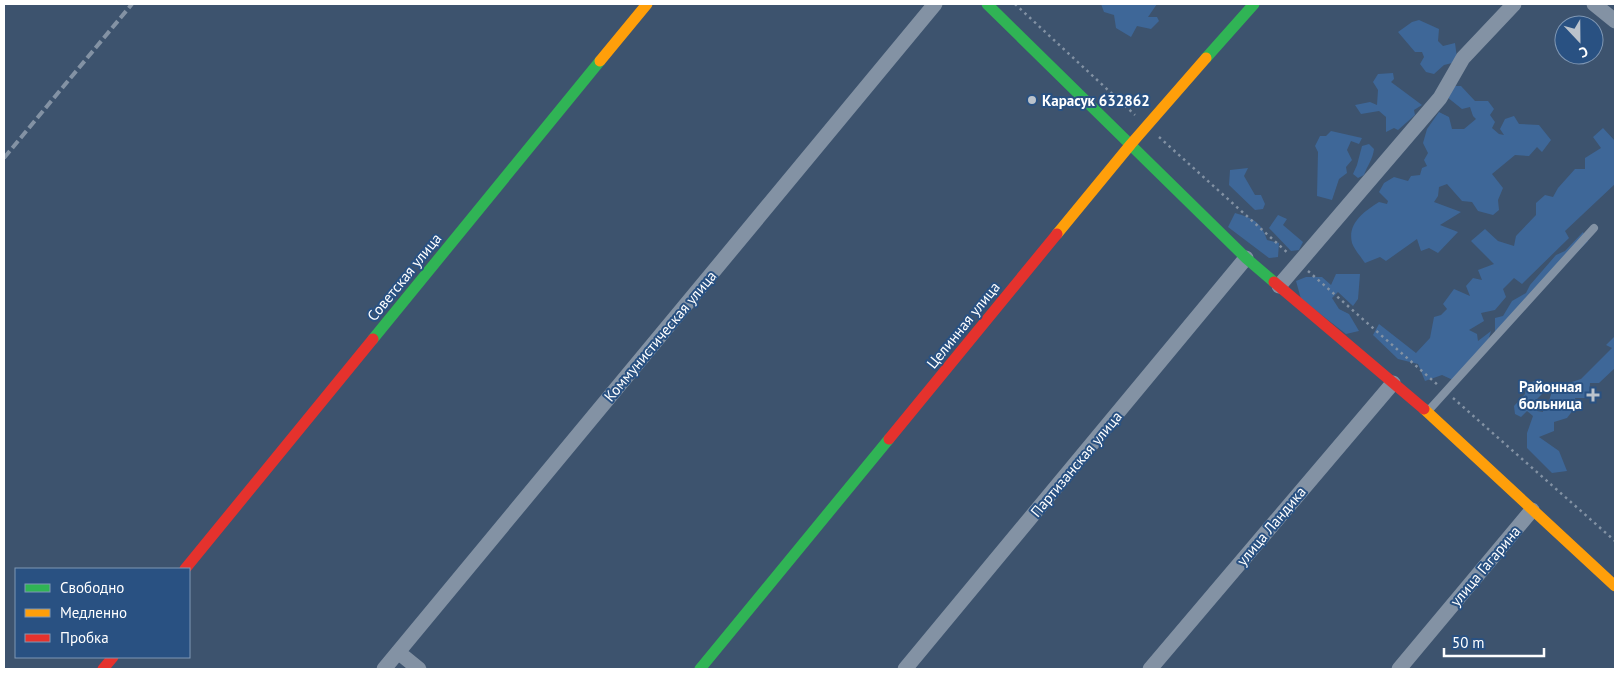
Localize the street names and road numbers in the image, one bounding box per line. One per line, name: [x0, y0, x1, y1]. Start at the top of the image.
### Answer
street label: Советская улица: [363, 229, 445, 325]
street label: Коммунистическая улица: [600, 267, 720, 405]
street label: Целинная улица: [922, 278, 1004, 372]
street label: Партизанская улица: [1026, 407, 1126, 521]
street label: улица Ландика: [1232, 482, 1310, 570]
street label: улица Гагарина: [1446, 522, 1524, 610]

